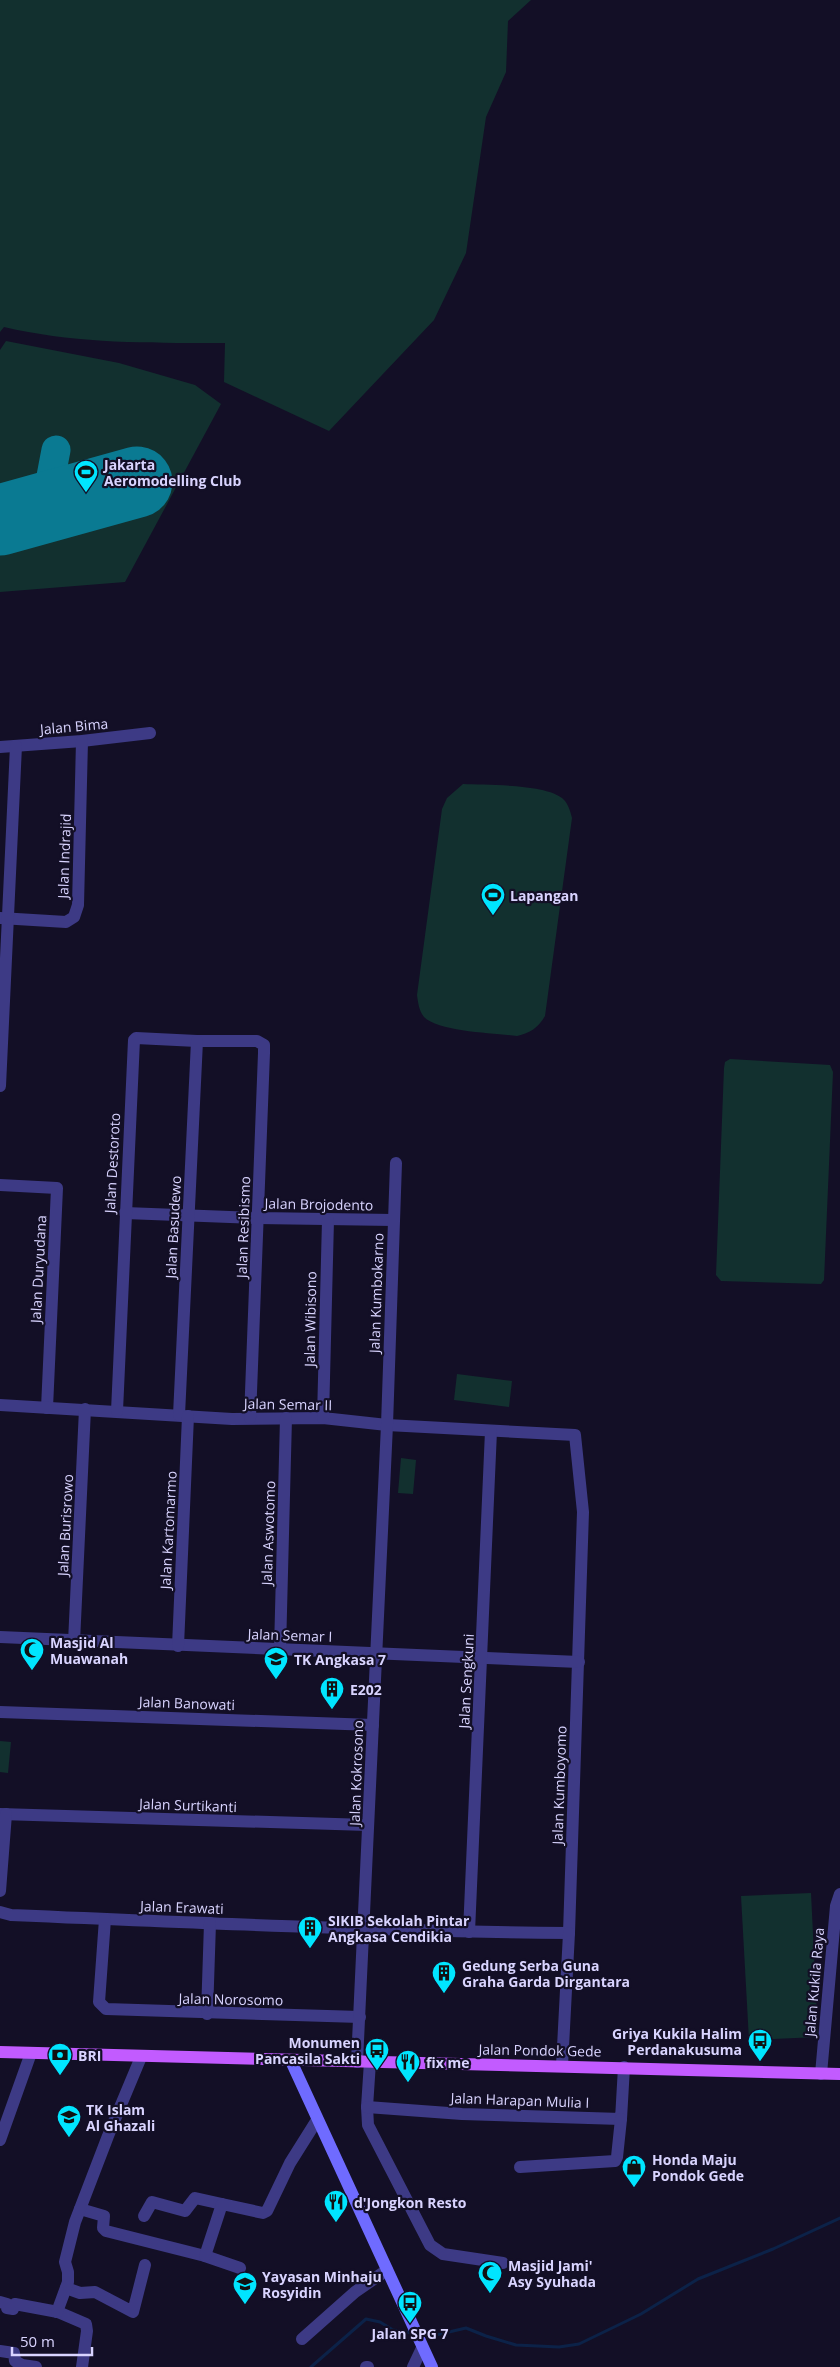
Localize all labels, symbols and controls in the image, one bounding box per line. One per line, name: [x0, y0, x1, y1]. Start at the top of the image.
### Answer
place label: Jakarta Aeromodelling Club: [102, 455, 241, 490]
sports icon: Jakarta Aeromodelling Club: [73, 459, 99, 493]
street label: Jalan Bima: [37, 714, 109, 739]
street label: Jalan Indrajid: [53, 813, 75, 901]
sports icon: Lapangan: [480, 882, 506, 916]
place label: Lapangan: [510, 886, 578, 905]
street label: Jalan Destoroto: [100, 1112, 124, 1216]
street label: Jalan Basudewo: [161, 1175, 185, 1281]
street label: Jalan Resibismo: [232, 1176, 254, 1280]
street label: Jalan Brojodento: [263, 1194, 373, 1214]
street label: Jalan Duryudana: [26, 1215, 50, 1325]
street label: Jalan Kumbokarno: [364, 1233, 388, 1355]
street label: Jalan Wibisono: [300, 1271, 320, 1369]
street label: Jalan Semar II: [242, 1394, 332, 1414]
street label: Jalan Kartomarmo: [155, 1470, 181, 1592]
street label: Jalan Burisrowo: [53, 1474, 77, 1578]
street label: Jalan Aswotomo: [257, 1480, 279, 1588]
street label: Jalan Semar I: [245, 1624, 333, 1646]
place label: Masjid Al Muawanah: [50, 1633, 128, 1668]
street label: Jalan Sengkuni: [454, 1633, 478, 1731]
mosque icon: Masjid Al Muawanah: [19, 1637, 45, 1671]
school or university icon: TK Angkasa 7: [263, 1646, 289, 1680]
place label: TK Angkasa 7: [294, 1650, 386, 1669]
building icon: E202: [319, 1676, 345, 1710]
place label: E202: [350, 1680, 382, 1699]
street label: Jalan Banowati: [137, 1692, 235, 1714]
street label: Jalan Kokrosono: [345, 1720, 367, 1828]
street label: Jalan Kumboyomo: [547, 1725, 571, 1847]
street label: Jalan Surtikanti: [137, 1794, 237, 1816]
street label: Jalan Erawati: [138, 1896, 224, 1918]
place label: SIKIB Sekolah Pintar Angkasa Cendikia: [328, 1911, 470, 1946]
building icon: SIKIB Sekolah Pintar Angkasa Cendikia: [297, 1915, 323, 1949]
street label: Jalan Kukila Raya: [800, 1927, 828, 2039]
place label: Gedung Serba Guna Graha Garda Dirgantara: [462, 1956, 630, 1991]
building icon: Gedung Serba Guna Graha Garda Dirgantara: [431, 1960, 457, 1994]
street label: Jalan Norosomo: [177, 1989, 283, 2009]
place label: Griya Kukila Halim Perdanakusuma: [612, 2024, 742, 2059]
bus stop icon: Griya Kukila Halim Perdanakusuma: [747, 2028, 773, 2062]
place label: Monumen Pancasila Sakti: [255, 2033, 360, 2068]
bus stop icon: Monumen Pancasila Sakti: [364, 2037, 390, 2071]
street label: Jalan Pondok Gede: [476, 2039, 602, 2061]
bank icon: BRI: [47, 2042, 73, 2076]
place label: BRI: [78, 2046, 101, 2065]
restaurant icon: fix me: [395, 2049, 421, 2083]
place label: fix me: [426, 2053, 469, 2072]
street label: Jalan Harapan Mulia I: [448, 2088, 590, 2112]
place label: TK Islam Al Ghazali: [86, 2100, 155, 2135]
school or university icon: TK Islam Al Ghazali: [56, 2104, 82, 2138]
place label: Honda Maju Pondok Gede: [652, 2150, 744, 2185]
shop icon: Honda Maju Pondok Gede: [621, 2154, 647, 2188]
restaurant icon: d'Jongkon Resto: [323, 2189, 349, 2223]
place label: d'Jongkon Resto: [354, 2193, 467, 2212]
place label: Masjid Jami' Asy Syuhada: [508, 2256, 596, 2291]
mosque icon: Masjid Jami' Asy Syuhada: [477, 2260, 503, 2294]
place label: Yayasan Minhaju Rosyidin: [262, 2267, 382, 2302]
school or university icon: Yayasan Minhaju Rosyidin: [232, 2271, 258, 2305]
bus stop icon: Jalan SPG 7: [397, 2290, 423, 2324]
scale bar: [12, 2324, 92, 2356]
place label: Jalan SPG 7: [370, 2324, 448, 2343]
text: 50 m: [20, 2331, 55, 2351]

